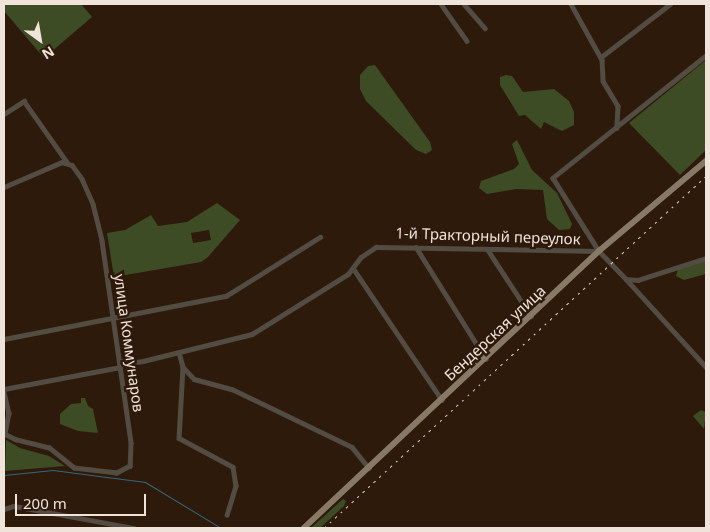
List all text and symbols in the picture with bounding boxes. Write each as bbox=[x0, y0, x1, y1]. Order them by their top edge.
north arrow bbox=[15, 15, 65, 65]
text: N bbox=[38, 42, 58, 64]
street label: 1-й Тракторный переулок bbox=[395, 224, 581, 248]
street label: улица Коммунаров bbox=[110, 273, 148, 413]
street label: Бендерская улица bbox=[441, 282, 549, 384]
scale bar bbox=[18, 484, 149, 516]
text: 200 m bbox=[23, 493, 67, 513]

